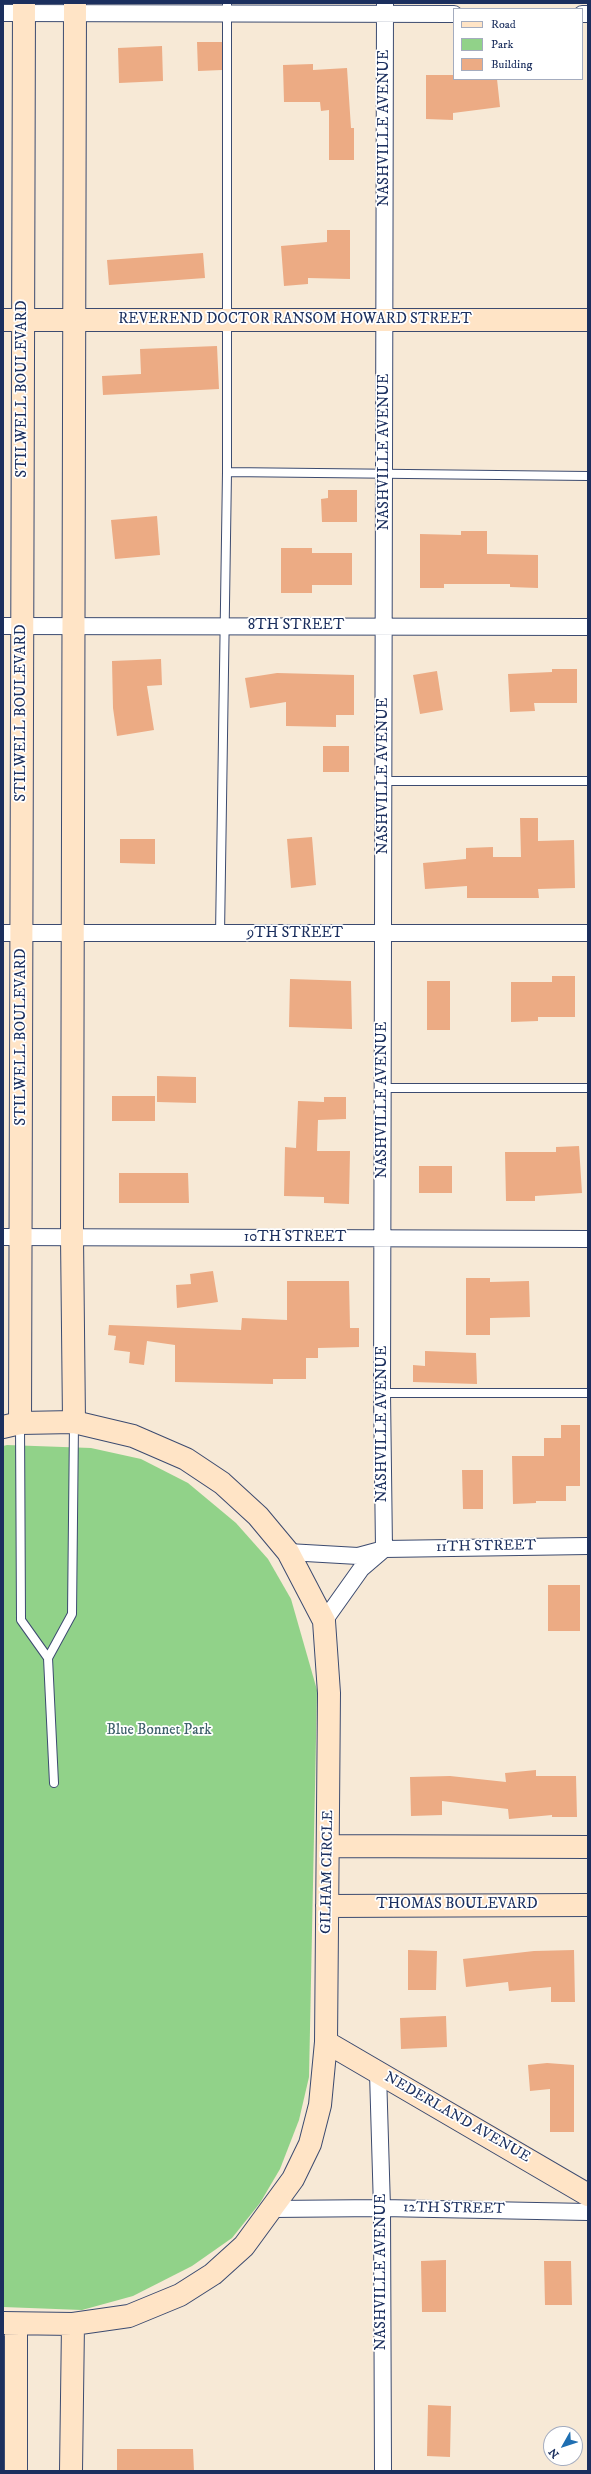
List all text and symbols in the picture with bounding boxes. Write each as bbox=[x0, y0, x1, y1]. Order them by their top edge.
legend bbox=[453, 8, 583, 80]
text: Road bbox=[491, 17, 516, 32]
text: Park bbox=[491, 37, 513, 52]
street label: NASHVILLE AVENUE bbox=[376, 50, 394, 206]
text: Building bbox=[491, 57, 532, 72]
street label: STILWELL BOULEVARD bbox=[14, 300, 32, 478]
street label: REVEREND DOCTOR RANSOM HOWARD STREET bbox=[118, 311, 472, 329]
street label: NASHVILLE AVENUE bbox=[376, 374, 394, 530]
street label: 8TH STREET bbox=[248, 617, 344, 635]
street label: STILWELL BOULEVARD bbox=[13, 624, 31, 802]
street label: NASHVILLE AVENUE bbox=[375, 698, 393, 854]
street label: 9TH STREET bbox=[247, 925, 343, 943]
street label: STILWELL BOULEVARD bbox=[13, 948, 31, 1126]
street label: NASHVILLE AVENUE bbox=[374, 1022, 392, 1178]
street label: 10TH STREET bbox=[244, 1229, 346, 1247]
street label: NASHVILLE AVENUE bbox=[374, 1346, 392, 1502]
street label: 11TH STREET bbox=[436, 1537, 536, 1557]
park label: Blue Bonnet Park bbox=[106, 1722, 212, 1740]
street label: GILHAM CIRCLE bbox=[318, 1810, 338, 1934]
street label: THOMAS BOULEVARD bbox=[376, 1896, 538, 1914]
street label: NEDERLAND AVENUE bbox=[381, 2069, 533, 2167]
street label: NASHVILLE AVENUE bbox=[373, 2194, 391, 2350]
street label: 12TH STREET bbox=[403, 2199, 505, 2219]
north arrow bbox=[543, 2426, 583, 2466]
text: N bbox=[546, 2445, 563, 2461]

